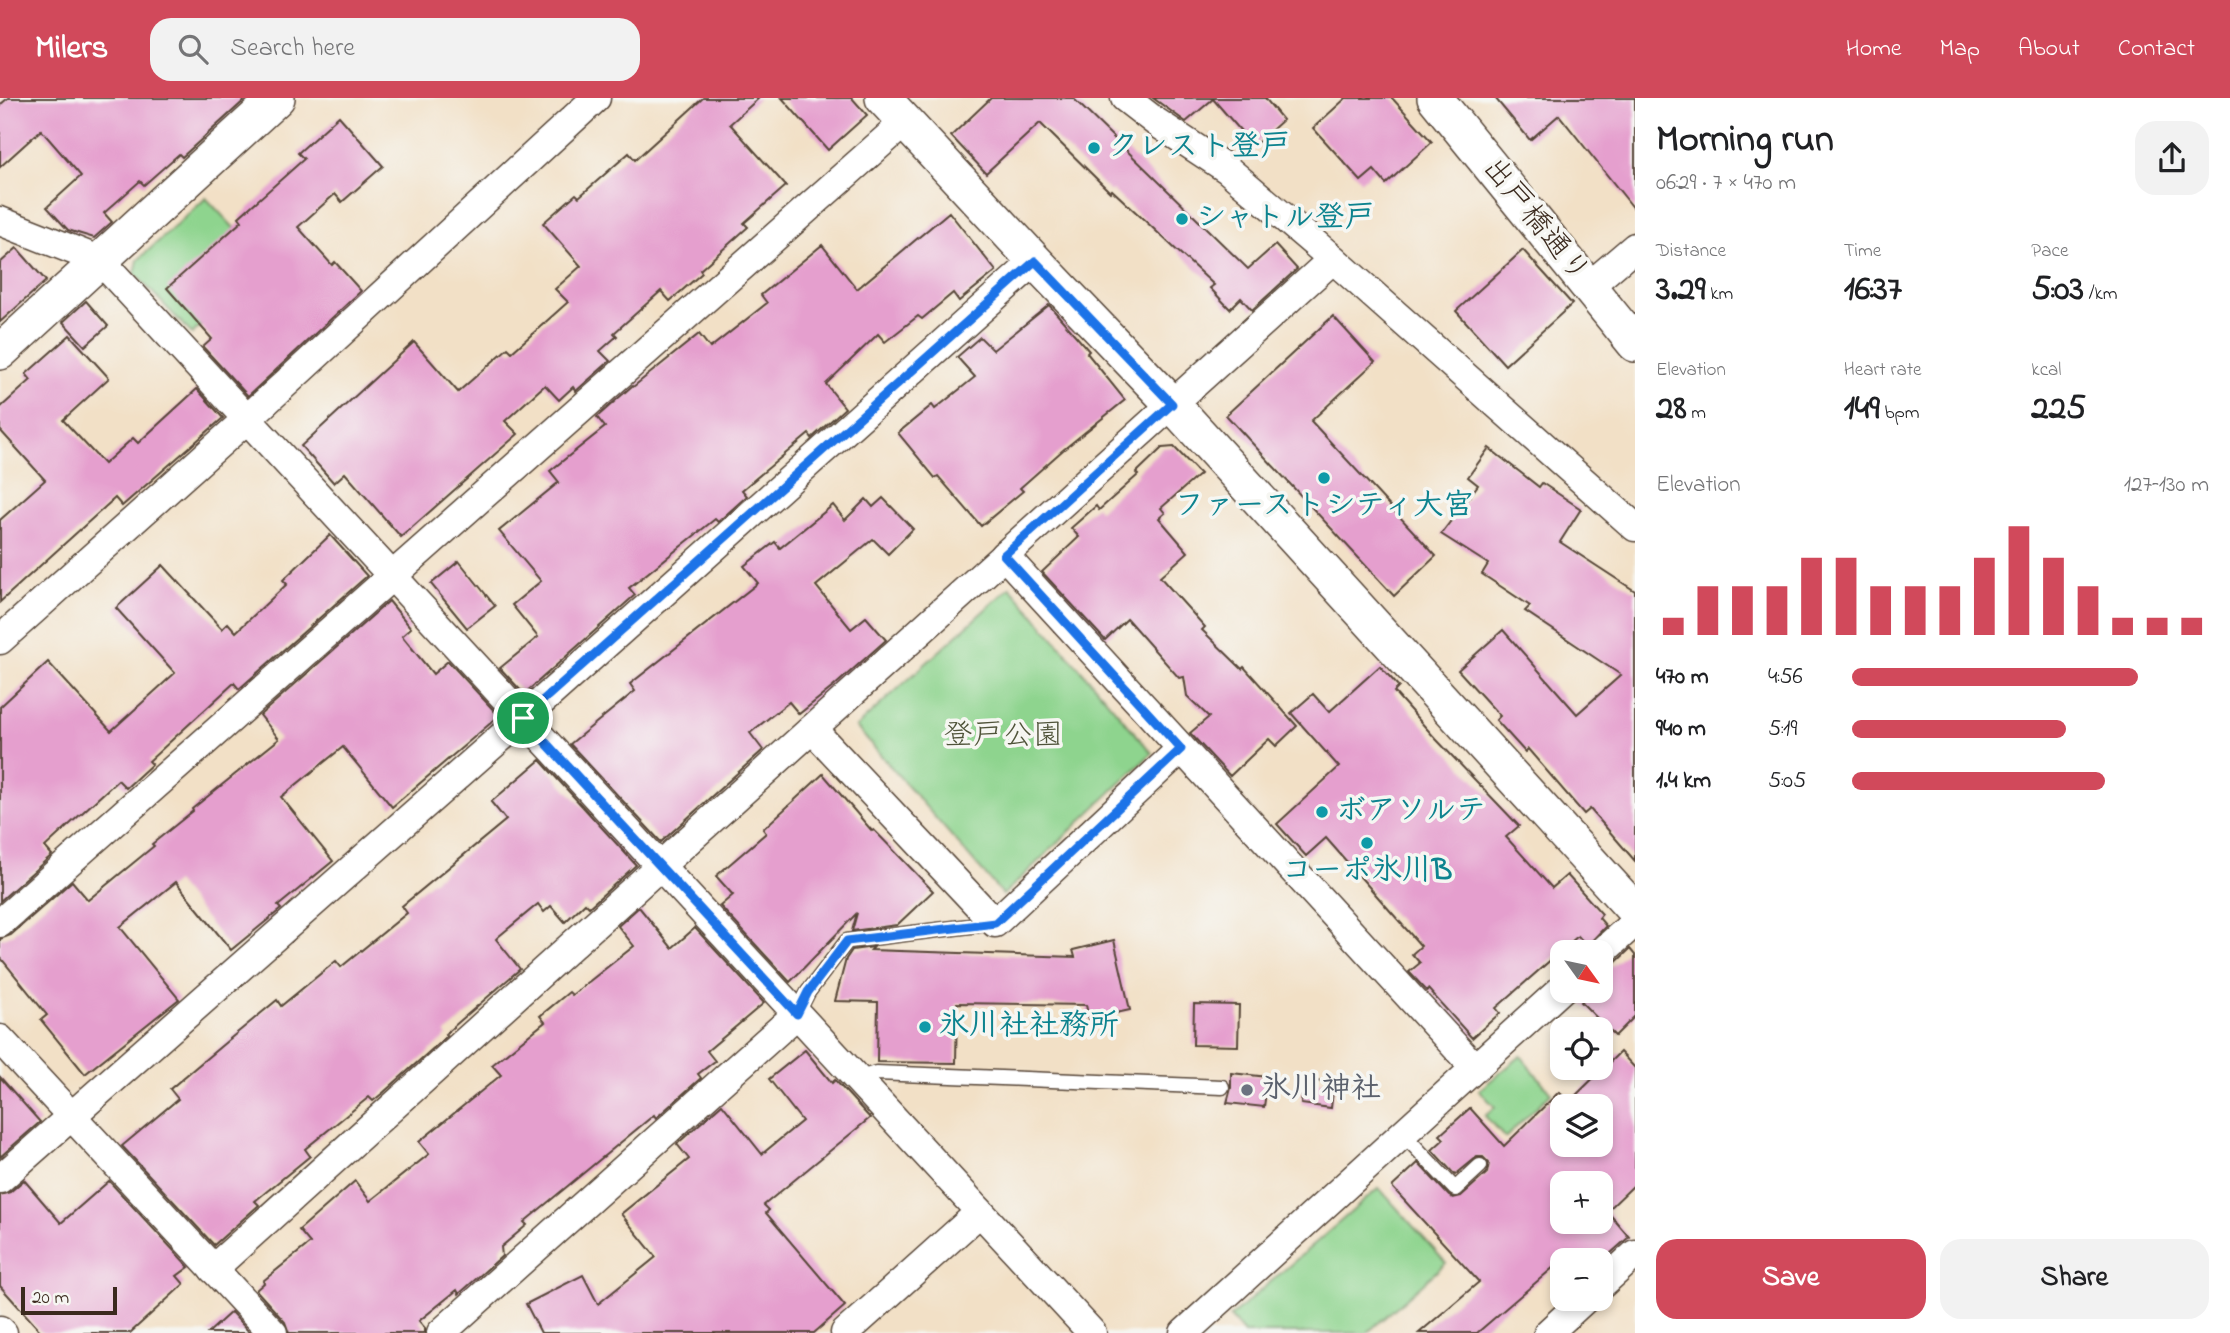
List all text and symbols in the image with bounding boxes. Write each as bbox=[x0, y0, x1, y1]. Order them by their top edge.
search box bbox=[150, 18, 640, 81]
text: Milers bbox=[35, 25, 108, 73]
icon: search bbox=[174, 30, 212, 68]
text: Search here bbox=[230, 30, 355, 68]
text: Home bbox=[1846, 32, 1902, 67]
text: Map bbox=[1940, 32, 1980, 67]
text: About bbox=[2018, 32, 2080, 67]
text: Contact bbox=[2118, 32, 2195, 67]
text: Morning run bbox=[1656, 113, 1834, 169]
button: share bbox=[2135, 121, 2209, 195]
place label: クレスト登戸 bbox=[1108, 126, 1290, 170]
marker: クレスト登戸 bbox=[1086, 140, 1102, 156]
street label: 出戸橋通り bbox=[1471, 149, 1599, 293]
text: 06:29 · 7 × 470 m bbox=[1656, 167, 1796, 200]
place label: シャトル登戸 bbox=[1196, 197, 1375, 241]
marker: シャトル登戸 bbox=[1174, 211, 1190, 227]
text: Distance bbox=[1656, 238, 1726, 265]
text: Time bbox=[1844, 238, 1881, 265]
text: Pace bbox=[2031, 238, 2068, 265]
text: 3.29 bbox=[1656, 265, 1706, 316]
text: 16:37 bbox=[1844, 265, 1902, 316]
text: 5:03 bbox=[2031, 265, 2084, 316]
text: km bbox=[1706, 281, 1733, 308]
text: /km bbox=[2084, 281, 2118, 308]
text: Elevation bbox=[1656, 357, 1726, 384]
text: Heart rate bbox=[1844, 357, 1922, 384]
text: kcal bbox=[2031, 357, 2062, 384]
text: 28 bbox=[1656, 384, 1687, 435]
text: 149 bbox=[1844, 384, 1880, 435]
text: 225 bbox=[2031, 384, 2086, 435]
text: m bbox=[1687, 400, 1706, 427]
text: bpm bbox=[1880, 400, 1920, 427]
text: Elevation bbox=[1656, 469, 1741, 502]
text: 127–130 m bbox=[2124, 469, 2209, 502]
marker: ファーストシティ大宮 bbox=[1316, 470, 1332, 486]
place label: ファーストシティ大宮 bbox=[1175, 485, 1473, 529]
text: 470 m bbox=[1656, 661, 1709, 694]
text: 4:56 bbox=[1768, 661, 1803, 694]
pin bbox=[493, 688, 553, 748]
icon: arrive bbox=[504, 699, 542, 737]
text: 940 m bbox=[1656, 713, 1706, 746]
text: 5:19 bbox=[1768, 713, 1797, 746]
park label: 登戸公園 bbox=[943, 715, 1063, 759]
text: 1.4 km bbox=[1656, 765, 1711, 798]
text: 5:05 bbox=[1768, 765, 1806, 798]
place label: ボアソルテ bbox=[1336, 790, 1486, 834]
marker: ボアソルテ bbox=[1314, 804, 1330, 820]
marker: コーポ氷川B bbox=[1359, 835, 1375, 851]
place label: コーポ氷川B bbox=[1282, 850, 1452, 894]
north arrow bbox=[1550, 940, 1614, 1003]
map controls bbox=[1550, 940, 1613, 1311]
place label: 氷川社社務所 bbox=[939, 1005, 1119, 1049]
button: locate bbox=[1550, 1017, 1613, 1080]
marker: 氷川社社務所 bbox=[917, 1019, 933, 1035]
place label: 氷川神社 bbox=[1261, 1068, 1381, 1112]
marker: 氷川神社 bbox=[1239, 1082, 1255, 1098]
button: layers bbox=[1550, 1094, 1613, 1157]
button: + bbox=[1550, 1171, 1613, 1234]
button: Save bbox=[1656, 1239, 1926, 1319]
button: Share bbox=[1940, 1239, 2209, 1319]
button: − bbox=[1550, 1248, 1613, 1311]
scale bar bbox=[21, 1284, 117, 1316]
text: 20 m bbox=[32, 1285, 69, 1312]

